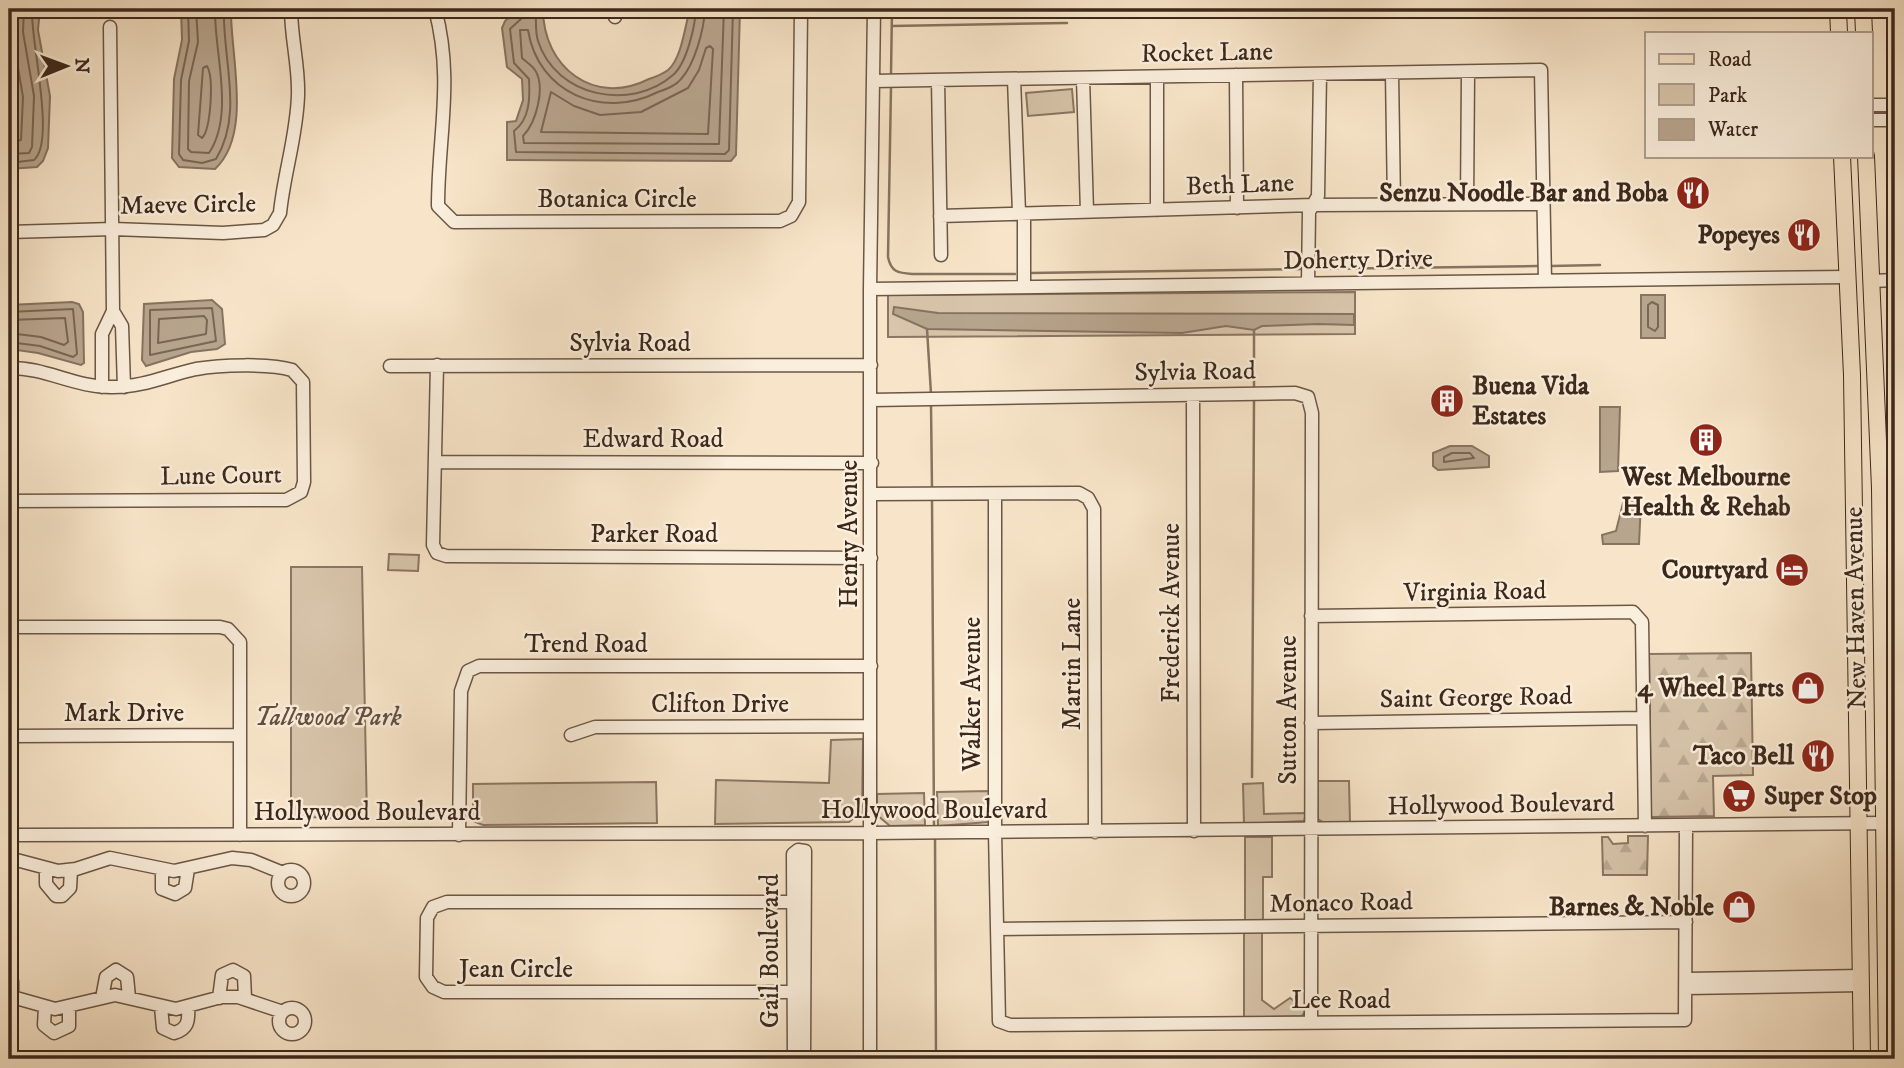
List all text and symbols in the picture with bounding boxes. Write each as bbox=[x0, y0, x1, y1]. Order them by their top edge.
north arrow bbox=[32, 32, 102, 102]
legend bbox=[1645, 32, 1872, 158]
street label: Rocket Lane bbox=[1141, 35, 1273, 71]
text: Road bbox=[1708, 47, 1752, 73]
text: N bbox=[70, 58, 93, 74]
text: Park bbox=[1708, 83, 1748, 109]
text: Water bbox=[1707, 117, 1758, 143]
street label: Beth Lane bbox=[1185, 167, 1295, 203]
restaurant icon: Senzu Noodle Bar and Boba bbox=[1674, 174, 1712, 212]
place label: Senzu Noodle Bar and Boba bbox=[1379, 177, 1669, 210]
street label: Botanica Circle bbox=[537, 183, 697, 216]
street label: Maeve Circle bbox=[120, 187, 256, 223]
restaurant icon: Popeyes bbox=[1785, 216, 1823, 254]
place label: Popeyes bbox=[1697, 219, 1780, 252]
street label: Doherty Drive bbox=[1283, 242, 1433, 278]
street label: Sylvia Road bbox=[569, 327, 691, 360]
street label: Sylvia Road bbox=[1134, 354, 1256, 390]
place label: Buena Vida Estates bbox=[1472, 370, 1590, 433]
building icon: Buena Vida Estates bbox=[1428, 382, 1466, 420]
building icon: West Melbourne Health & Rehab bbox=[1687, 421, 1725, 459]
street label: Edward Road bbox=[583, 423, 723, 456]
street label: Lune Court bbox=[160, 458, 282, 494]
street label: Henry Avenue bbox=[833, 460, 866, 608]
place label: West Melbourne Health & Rehab bbox=[1620, 461, 1791, 524]
street label: New Haven Avenue bbox=[1838, 506, 1874, 710]
street label: Parker Road bbox=[590, 518, 718, 551]
street label: Frederick Avenue bbox=[1155, 523, 1188, 703]
hotel icon: Courtyard bbox=[1773, 551, 1811, 589]
place label: Courtyard bbox=[1662, 554, 1769, 587]
street label: Virginia Road bbox=[1402, 574, 1547, 610]
street label: Martin Lane bbox=[1056, 598, 1089, 730]
street label: Walker Avenue bbox=[956, 617, 989, 772]
street label: Trend Road bbox=[524, 628, 648, 661]
street label: Sutton Avenue bbox=[1272, 635, 1305, 785]
shop icon: 4 Wheel Parts bbox=[1789, 669, 1827, 707]
place label: 4 Wheel Parts bbox=[1638, 672, 1784, 705]
street label: Saint George Road bbox=[1379, 680, 1573, 716]
street label: Clifton Drive bbox=[651, 688, 789, 721]
street label: Mark Drive bbox=[64, 697, 184, 730]
park label: Tallwood Park bbox=[254, 701, 402, 734]
restaurant icon: Taco Bell bbox=[1799, 737, 1837, 775]
place label: Taco Bell bbox=[1692, 740, 1795, 773]
supermarket icon: Super Stop bbox=[1720, 777, 1758, 815]
place label: Super Stop bbox=[1764, 780, 1877, 813]
street label: Hollywood Boulevard bbox=[1387, 787, 1615, 823]
street label: Hollywood Boulevard bbox=[820, 794, 1048, 827]
street label: Hollywood Boulevard bbox=[253, 796, 481, 829]
street label: Gail Boulevard bbox=[754, 874, 787, 1028]
street label: Monaco Road bbox=[1269, 885, 1413, 921]
shop icon: Barnes & Noble bbox=[1720, 888, 1758, 926]
place label: Barnes & Noble bbox=[1549, 891, 1714, 924]
street label: Jean Circle bbox=[457, 953, 573, 986]
street label: Lee Road bbox=[1291, 984, 1391, 1017]

